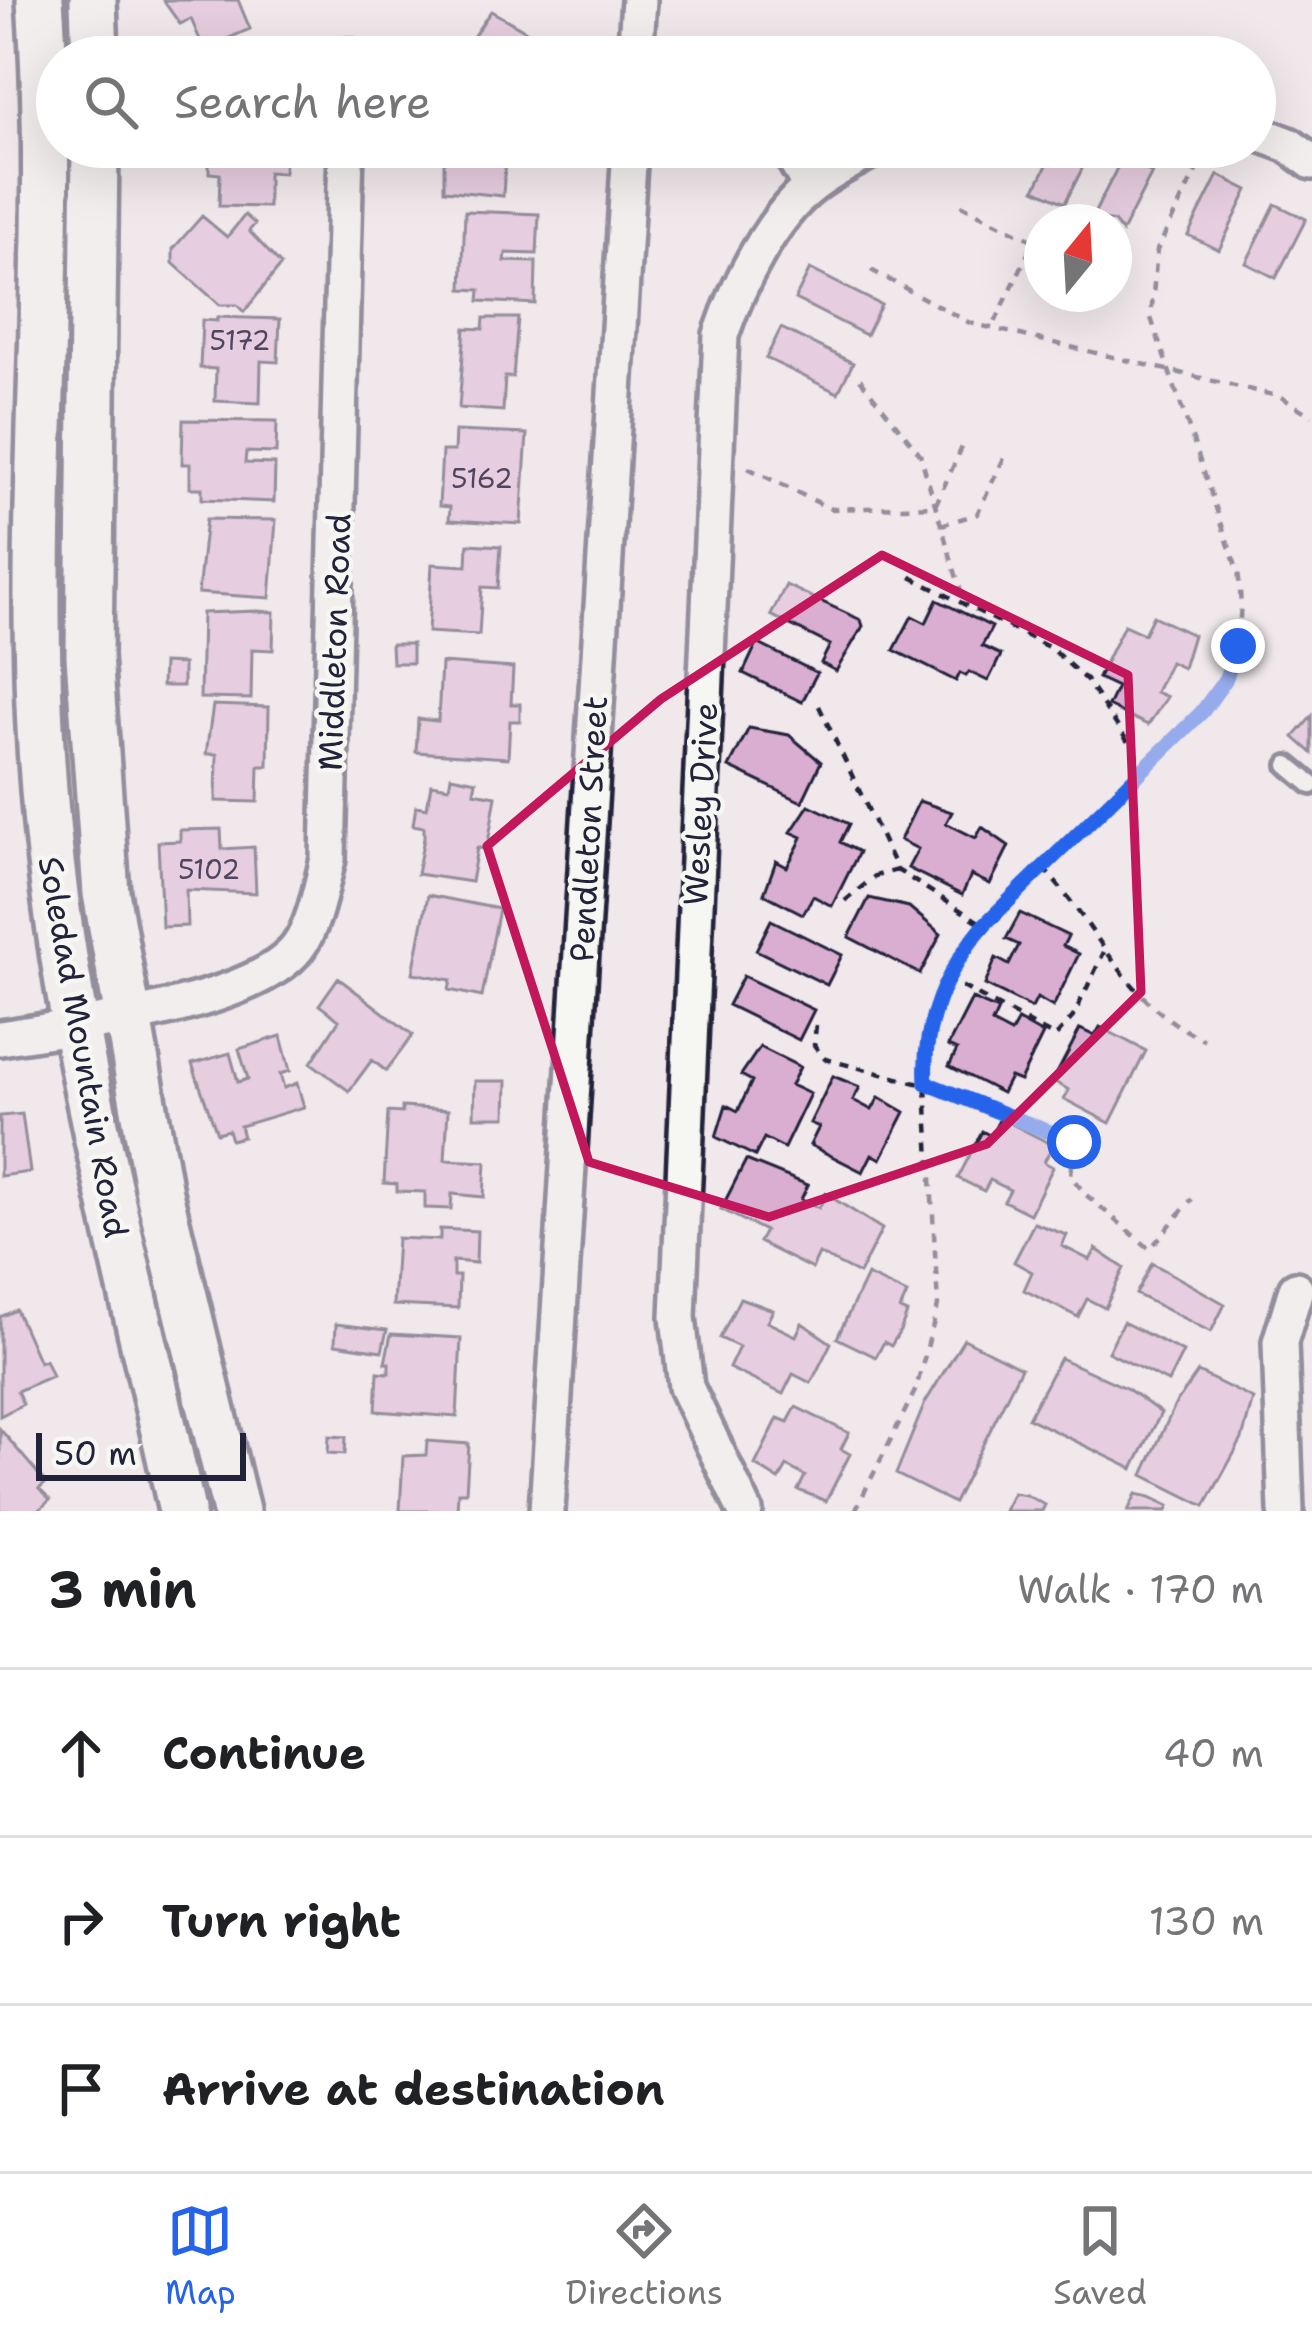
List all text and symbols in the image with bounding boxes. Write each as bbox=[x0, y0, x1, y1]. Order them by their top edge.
search box bbox=[36, 36, 1276, 168]
icon: search bbox=[78, 69, 144, 135]
text: Search here bbox=[174, 72, 431, 132]
north arrow bbox=[1024, 204, 1132, 312]
house number: 5172 bbox=[210, 322, 270, 359]
house number: 5162 bbox=[451, 460, 513, 497]
street label: Middleton Road bbox=[308, 512, 361, 772]
route end bbox=[1211, 619, 1265, 673]
street label: Pendleton Street bbox=[559, 695, 618, 963]
street label: Wesley Drive bbox=[673, 701, 728, 907]
house number: 5102 bbox=[178, 851, 240, 888]
street label: Soledad Mountain Road bbox=[28, 853, 139, 1241]
route start bbox=[1047, 1115, 1101, 1169]
scale bar bbox=[36, 1427, 246, 1480]
text: 50 m bbox=[54, 1431, 137, 1476]
text: 3 min bbox=[48, 1555, 197, 1623]
text: Walk · 170 m bbox=[1017, 1563, 1264, 1615]
icon: ahead bbox=[48, 1720, 114, 1786]
text: Continue bbox=[162, 1723, 366, 1783]
text: 40 m bbox=[1163, 1727, 1264, 1779]
icon: right bbox=[48, 1888, 114, 1954]
text: Turn right bbox=[162, 1891, 401, 1951]
text: 130 m bbox=[1149, 1895, 1264, 1947]
icon: arrive bbox=[48, 2056, 114, 2122]
text: Arrive at destination bbox=[162, 2059, 665, 2119]
tab: Map bbox=[165, 2198, 236, 2315]
tab: Directions bbox=[566, 2198, 723, 2315]
tab: Saved bbox=[1053, 2198, 1147, 2315]

